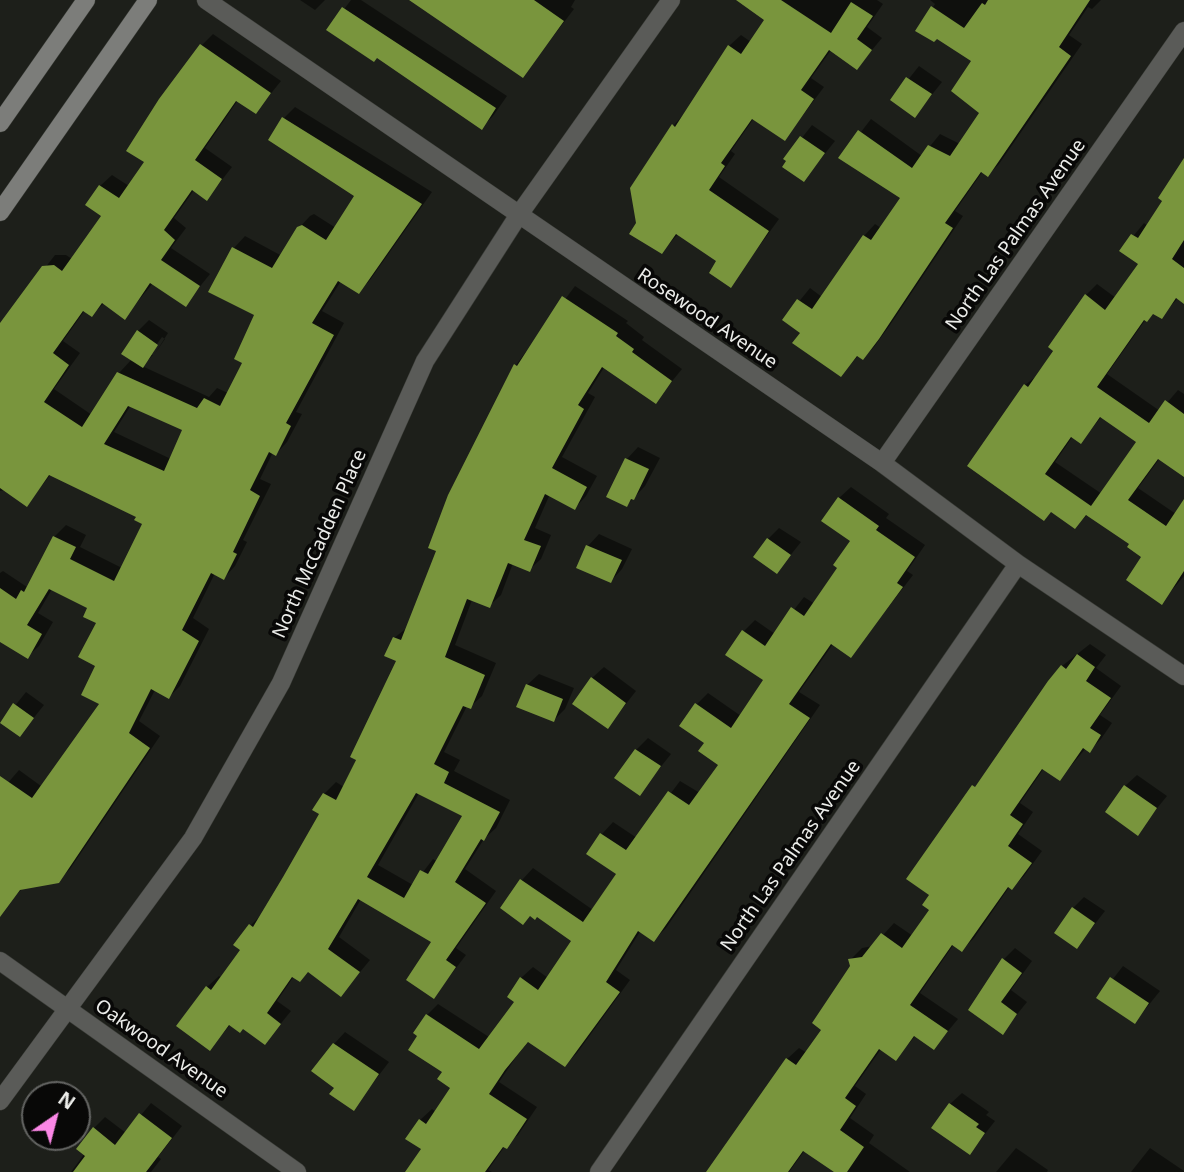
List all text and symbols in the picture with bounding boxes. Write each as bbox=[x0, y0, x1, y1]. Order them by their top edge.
street label: North Las Palmas Avenue bbox=[941, 135, 1091, 335]
street label: Rosewood Avenue bbox=[633, 264, 781, 374]
street label: North McCadden Place bbox=[268, 446, 372, 642]
street label: North Las Palmas Avenue bbox=[716, 756, 866, 956]
street label: Oakwood Avenue bbox=[90, 995, 232, 1103]
north arrow bbox=[21, 1081, 91, 1151]
text: N bbox=[53, 1085, 81, 1116]

